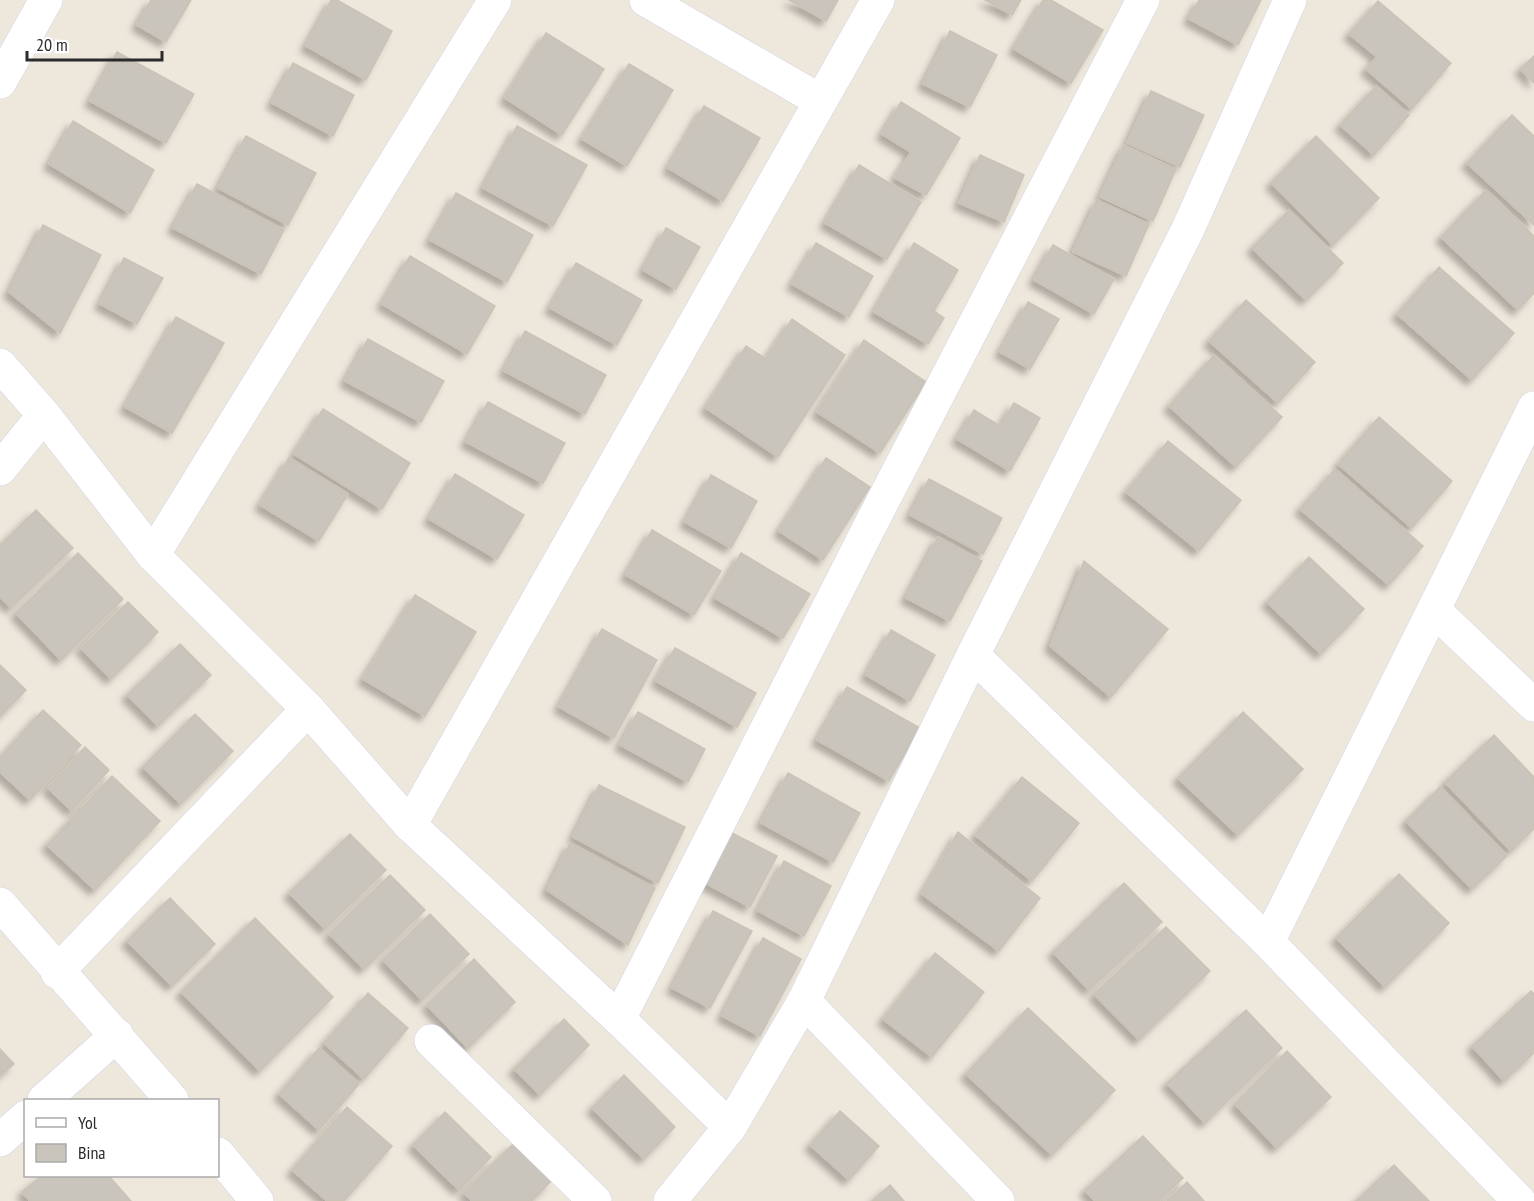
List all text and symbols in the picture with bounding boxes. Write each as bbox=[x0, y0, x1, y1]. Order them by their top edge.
scale bar bbox=[27, 24, 162, 62]
text: 20 m bbox=[36, 33, 68, 56]
legend bbox=[24, 1099, 219, 1177]
text: Yol bbox=[78, 1111, 98, 1134]
text: Bina bbox=[78, 1141, 106, 1164]

